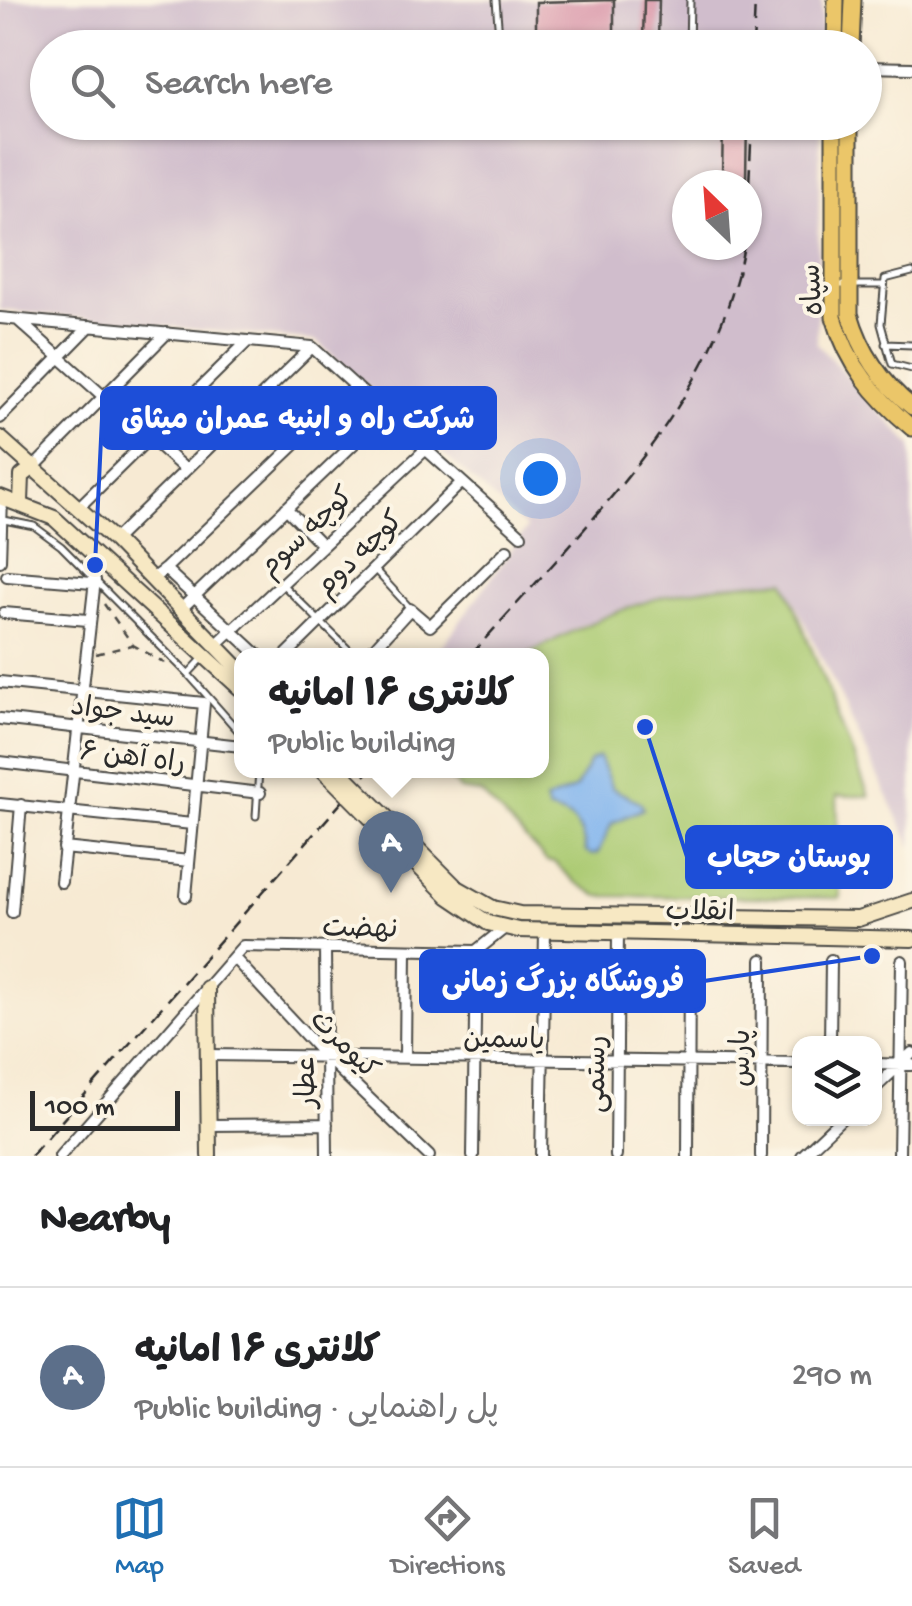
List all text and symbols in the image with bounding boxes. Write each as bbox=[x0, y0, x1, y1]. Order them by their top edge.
search box bbox=[30, 30, 882, 140]
icon: search bbox=[65, 58, 120, 113]
text: Search here bbox=[145, 63, 332, 107]
north arrow bbox=[672, 170, 762, 260]
street label: سپاه bbox=[796, 263, 833, 317]
callout: شرکت راه و ابنیه عمران میثاق bbox=[102, 388, 495, 448]
text: شرکت راه و ابنیه عمران میثاق bbox=[121, 405, 475, 440]
your location bbox=[515, 453, 566, 504]
street label: کوچه سوم bbox=[254, 481, 363, 586]
street label: کوچه دوم bbox=[310, 505, 413, 606]
popup bbox=[234, 648, 549, 778]
text: کلانتری ۱۶ امانیه bbox=[269, 676, 514, 720]
street label: سید جواد bbox=[68, 692, 177, 737]
text: Public building bbox=[269, 726, 456, 764]
street label: راه آهن ۶ bbox=[78, 735, 187, 782]
pin: A bbox=[358, 810, 424, 893]
callout: بوستان حجاب bbox=[687, 827, 891, 887]
text: بوستان حجاب bbox=[707, 844, 871, 879]
street label: انقلاب bbox=[665, 896, 735, 931]
street label: نهضت bbox=[322, 913, 398, 948]
callout: فروشگاه بزرگ زمانی bbox=[421, 951, 704, 1011]
text: فروشگاه بزرگ زمانی bbox=[441, 962, 685, 1003]
street label: کیومرث bbox=[301, 1005, 384, 1088]
street label: یاسمین bbox=[463, 1024, 545, 1059]
street label: پارس bbox=[727, 1029, 760, 1087]
street label: رستمی bbox=[581, 1035, 616, 1113]
map controls bbox=[792, 1036, 882, 1126]
button: layers bbox=[792, 1036, 882, 1126]
street label: عطار bbox=[292, 1056, 325, 1110]
scale bar bbox=[30, 1086, 180, 1130]
text: 100 m bbox=[45, 1092, 115, 1125]
text: Nearby bbox=[40, 1197, 170, 1246]
text: کلانتری ۱۶ امانیه bbox=[135, 1332, 381, 1376]
text: A bbox=[63, 1358, 82, 1396]
text: 290 m bbox=[792, 1358, 872, 1396]
text: Public building · پل راهنمایی bbox=[135, 1392, 499, 1430]
tab: Map bbox=[112, 1491, 167, 1584]
tab: Directions bbox=[391, 1491, 505, 1584]
tab: Saved bbox=[728, 1491, 800, 1584]

